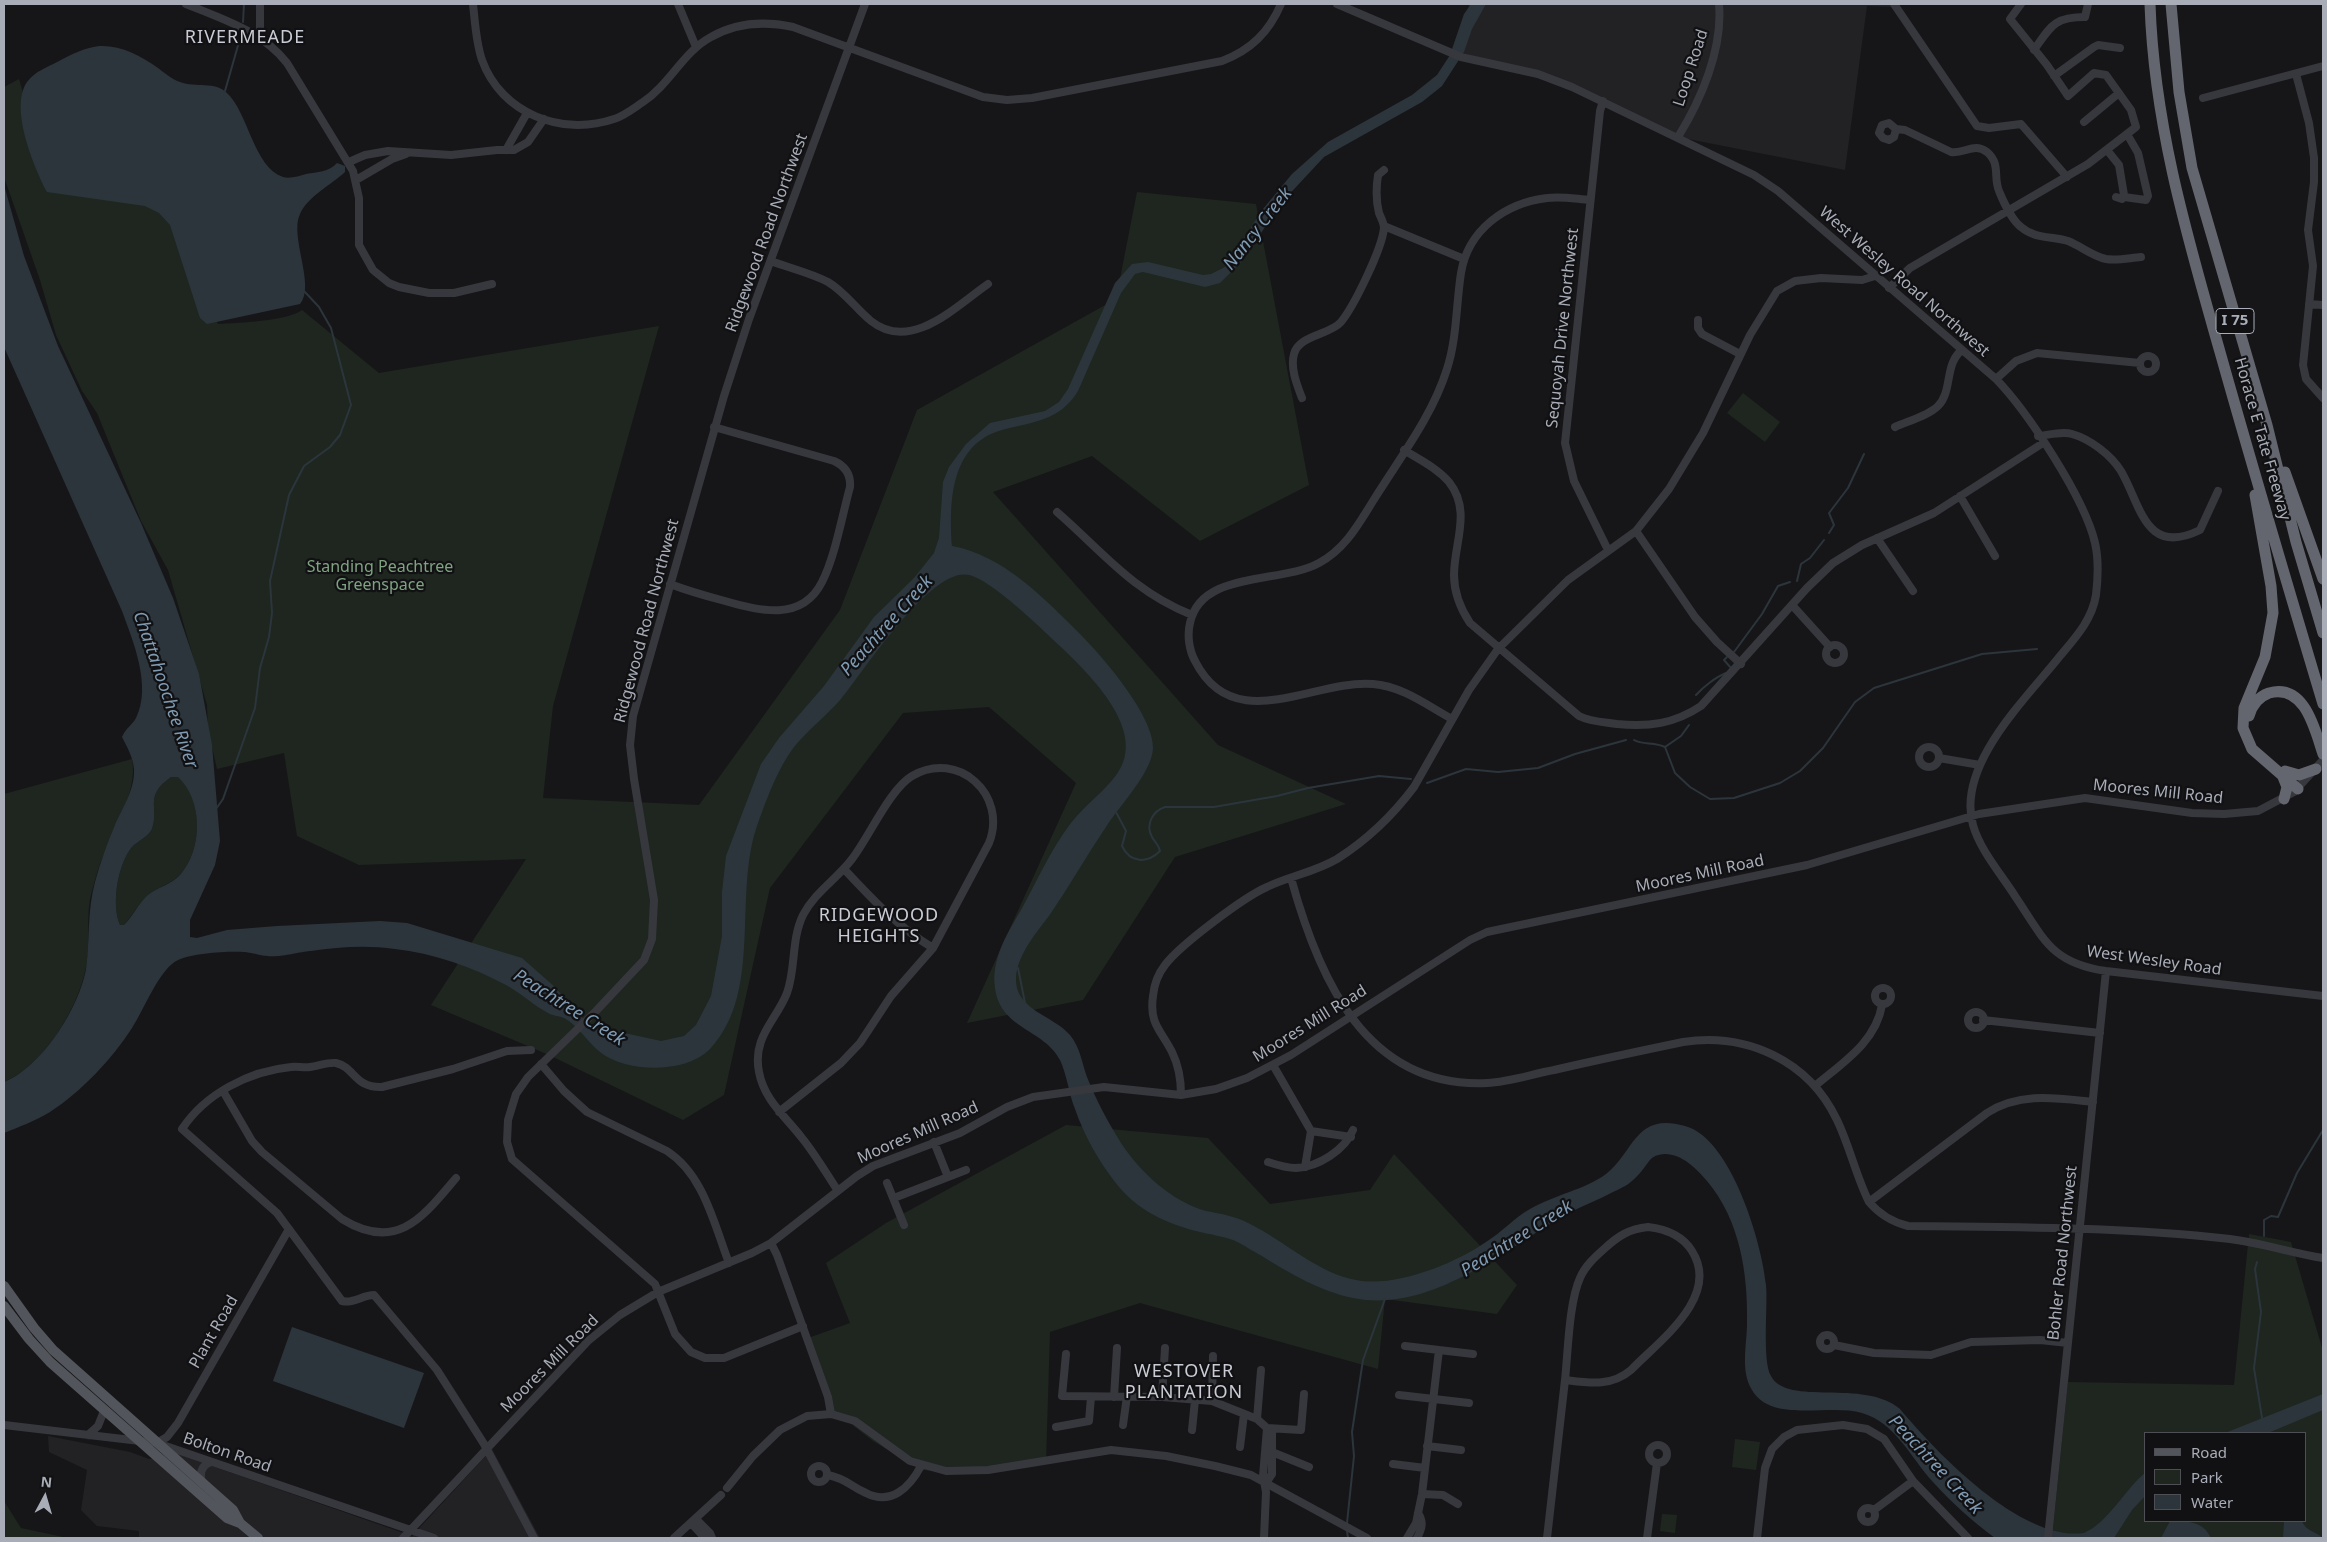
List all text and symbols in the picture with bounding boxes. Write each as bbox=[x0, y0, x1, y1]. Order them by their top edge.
district label: RIVERMEADE bbox=[184, 27, 306, 49]
street label: Loop Road bbox=[1669, 27, 1713, 109]
street label: Ridgewood Road Northwest bbox=[722, 131, 812, 335]
water label: Nancy Creek bbox=[1219, 183, 1297, 275]
street label: West Wesley Road Northwest bbox=[1815, 203, 1993, 361]
street label: Sequoyah Drive Northwest bbox=[1543, 227, 1583, 429]
road number: I 75 bbox=[2216, 308, 2254, 334]
street label: Horace E Tate Freeway bbox=[2230, 355, 2294, 523]
street label: Ridgewood Road Northwest bbox=[611, 517, 683, 725]
park label: Standing Peachtree Greenspace bbox=[307, 557, 453, 595]
water label: Peachtree Creek bbox=[836, 571, 938, 681]
water label: Chattahoochee River bbox=[128, 609, 202, 771]
street label: Moores Mill Road bbox=[2092, 776, 2224, 808]
street label: Moores Mill Road bbox=[1634, 851, 1766, 897]
district label: RIDGEWOOD HEIGHTS bbox=[818, 905, 940, 948]
street label: West Wesley Road bbox=[2085, 942, 2223, 980]
water label: Peachtree Creek bbox=[509, 965, 629, 1051]
street label: Moores Mill Road bbox=[1250, 981, 1370, 1067]
street label: Moores Mill Road bbox=[854, 1098, 982, 1168]
street label: Bohler Road Northwest bbox=[2044, 1165, 2082, 1341]
water label: Peachtree Creek bbox=[1457, 1196, 1577, 1282]
street label: Plant Road bbox=[185, 1292, 243, 1372]
street label: Moores Mill Road bbox=[497, 1311, 603, 1417]
district label: WESTOVER PLANTATION bbox=[1124, 1361, 1244, 1404]
water label: Peachtree Creek bbox=[1884, 1411, 1986, 1519]
street label: Bolton Road bbox=[180, 1429, 274, 1477]
legend bbox=[2144, 1432, 2307, 1522]
text: Road bbox=[2191, 1442, 2227, 1462]
text: Park bbox=[2191, 1467, 2223, 1487]
north arrow bbox=[20, 1472, 70, 1522]
text: N bbox=[40, 1472, 53, 1492]
text: Water bbox=[2191, 1492, 2233, 1512]

